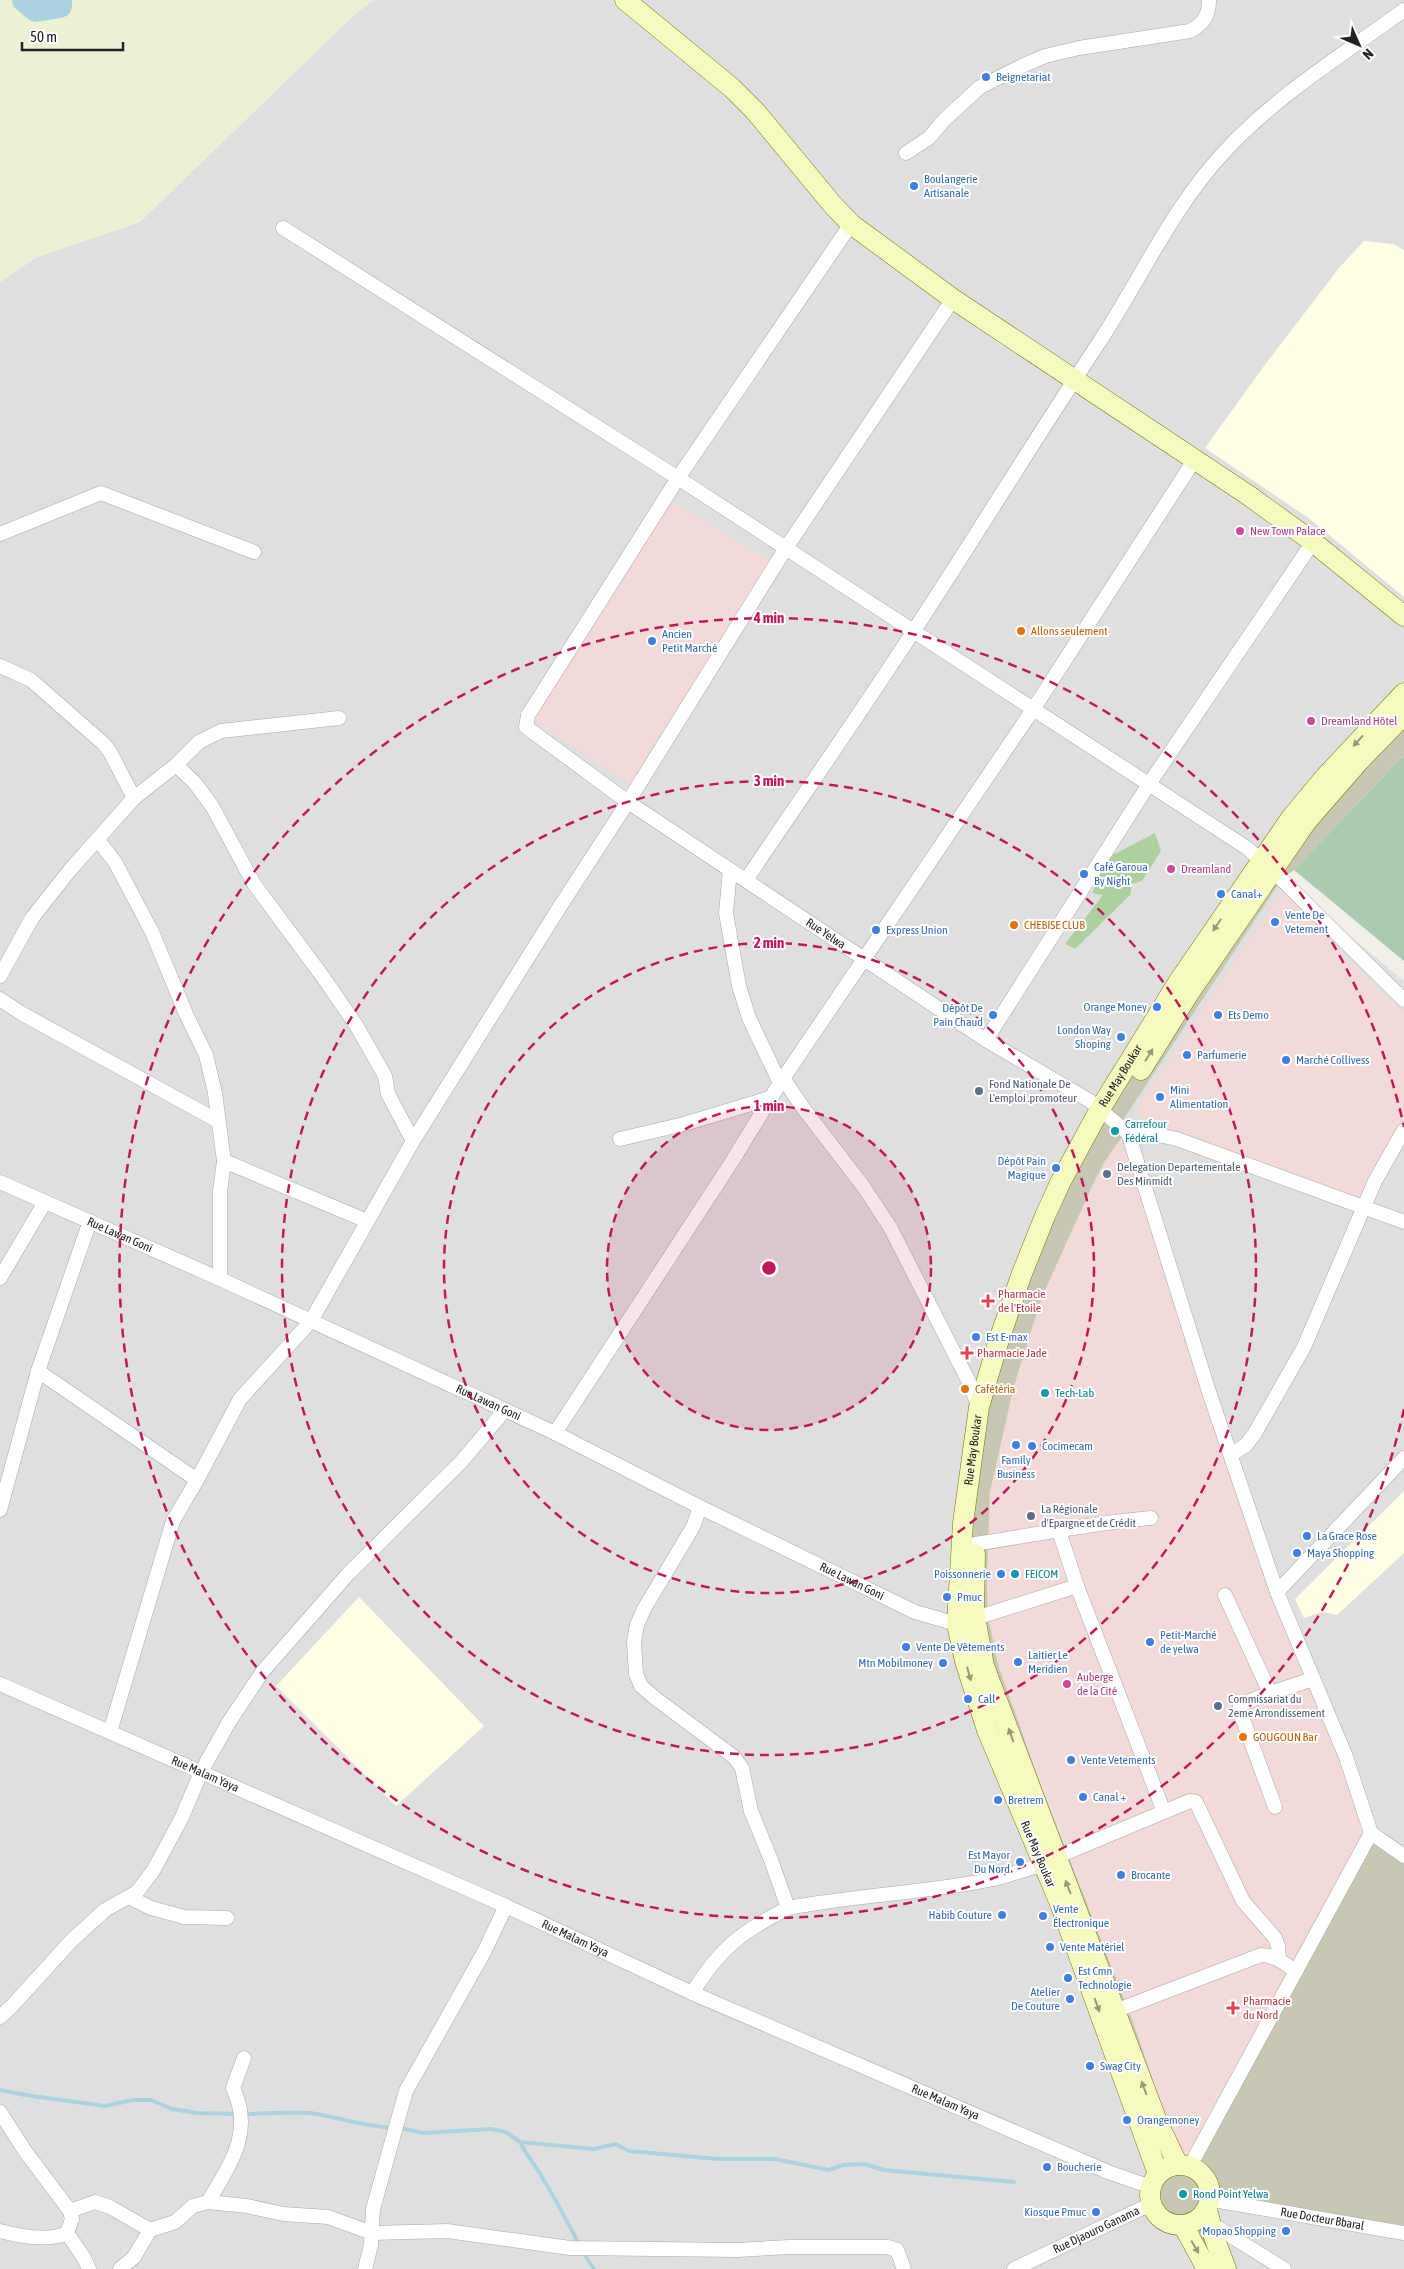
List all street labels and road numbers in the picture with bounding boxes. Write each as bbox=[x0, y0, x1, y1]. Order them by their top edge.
street label: Rue Yelwa bbox=[803, 915, 848, 952]
street label: Rue May Boukar bbox=[1096, 1042, 1145, 1110]
street label: Rue Lawan Goni bbox=[85, 1214, 155, 1255]
street label: Rue Lawan Goni bbox=[454, 1381, 523, 1423]
street label: Rue May Boukar bbox=[961, 1414, 985, 1486]
street label: Rue Lawan Goni bbox=[817, 1560, 886, 1603]
street label: Rue Malam Yaya bbox=[169, 1753, 241, 1795]
street label: Rue May Boukar bbox=[1018, 1819, 1058, 1890]
street label: Rue Malam Yaya bbox=[540, 1917, 611, 1960]
street label: Rue Malam Yaya bbox=[910, 2081, 982, 2123]
street label: Rue Djaouro Ganama bbox=[1051, 2204, 1142, 2256]
street label: Rue Docteur Bbaral bbox=[1280, 2205, 1366, 2233]

